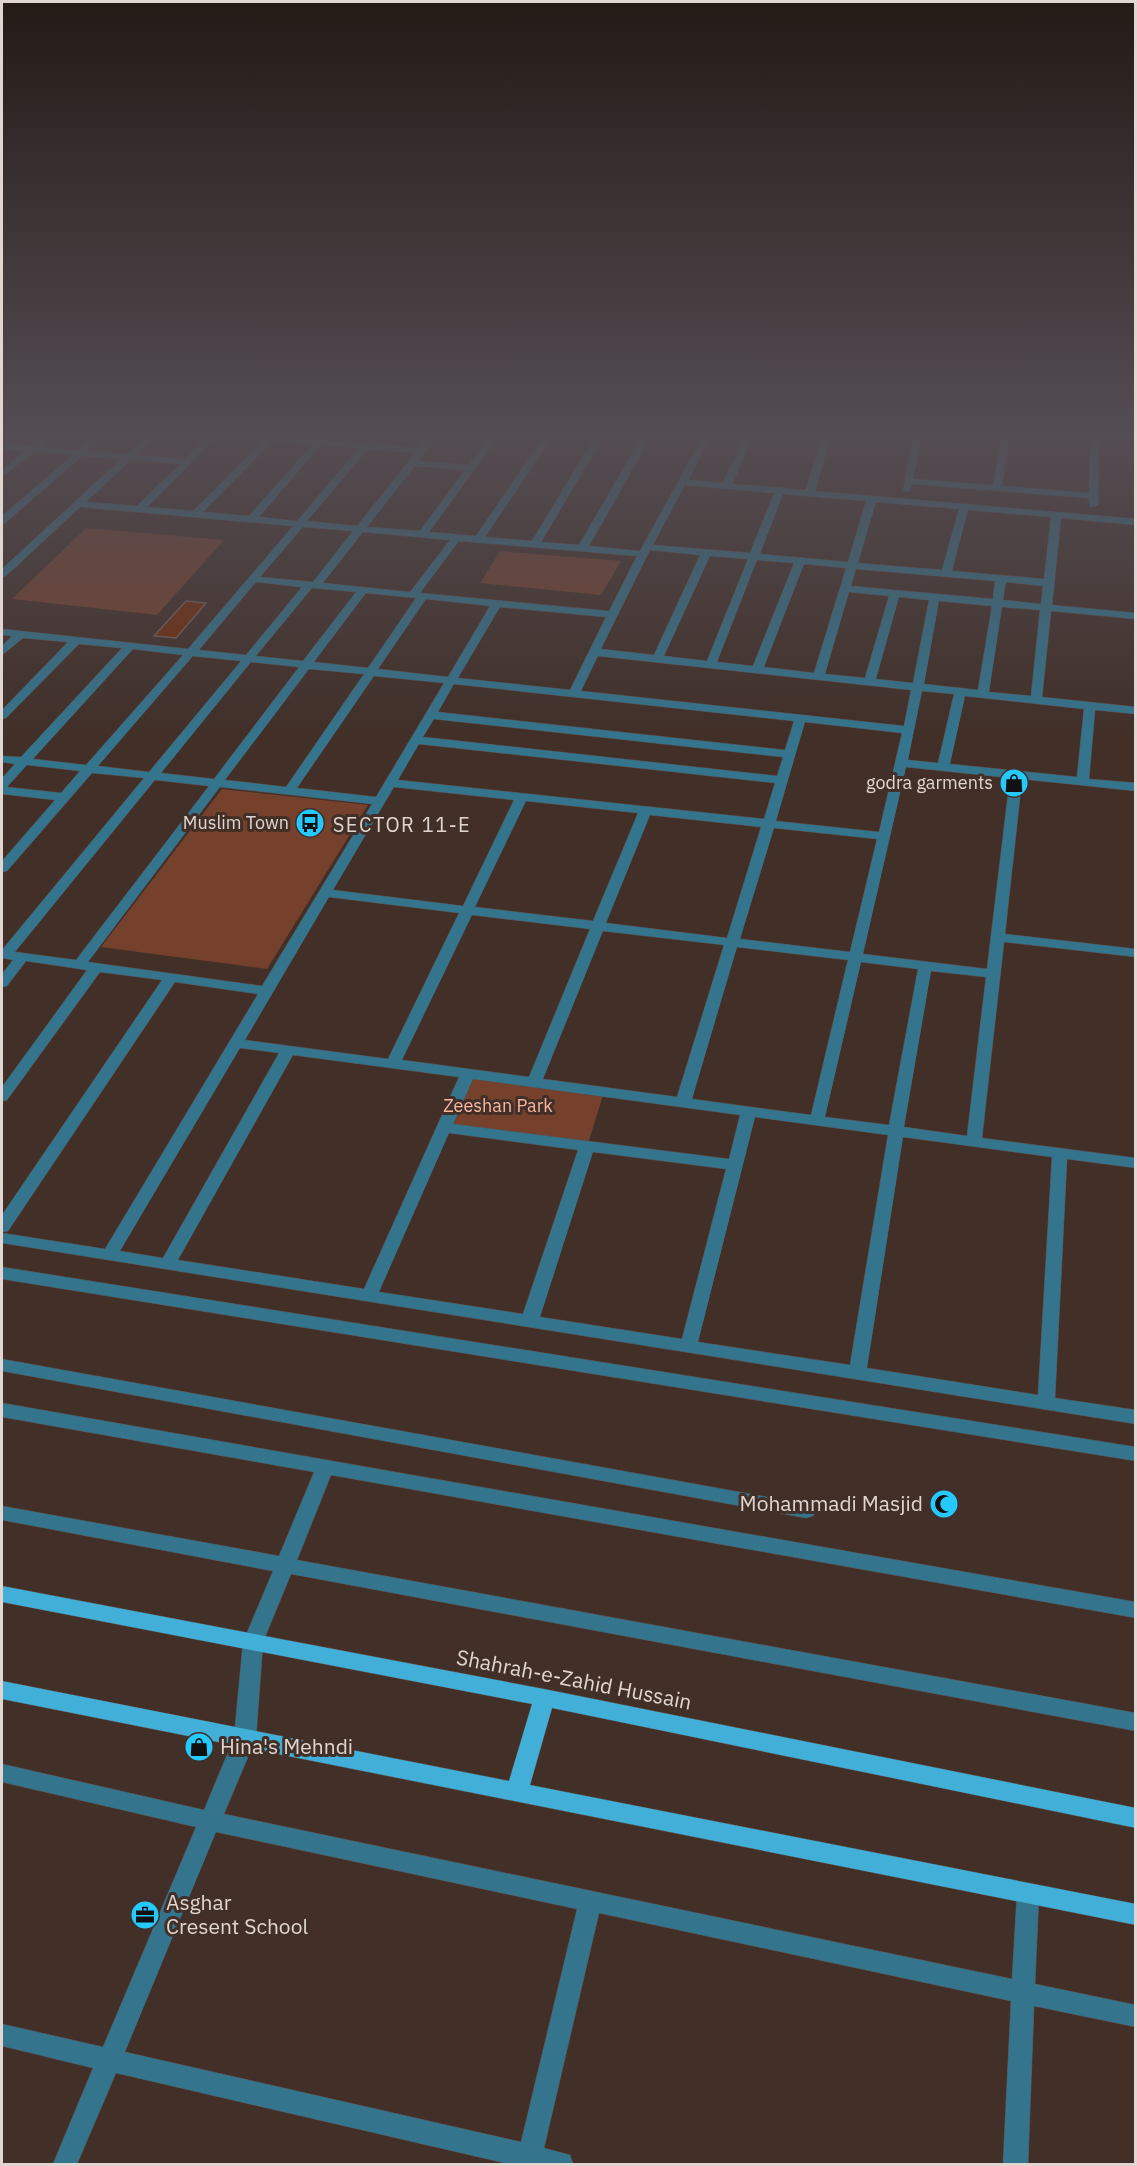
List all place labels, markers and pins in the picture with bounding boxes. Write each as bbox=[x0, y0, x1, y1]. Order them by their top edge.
shop icon: godra garments bbox=[998, 767, 1030, 799]
place label: godra garments bbox=[866, 771, 993, 794]
bus stop icon: Muslim Town bbox=[294, 807, 326, 839]
place label: Muslim Town bbox=[183, 811, 289, 834]
mosque icon: Mohammadi Masjid bbox=[928, 1488, 960, 1520]
place label: Mohammadi Masjid bbox=[740, 1489, 923, 1517]
shop icon: Hina's Mehndi bbox=[183, 1731, 215, 1763]
place label: Hina's Mehndi bbox=[220, 1732, 353, 1760]
place label: Asghar Cresent School bbox=[166, 1888, 308, 1940]
office icon: Asghar Cresent School bbox=[129, 1899, 161, 1931]

